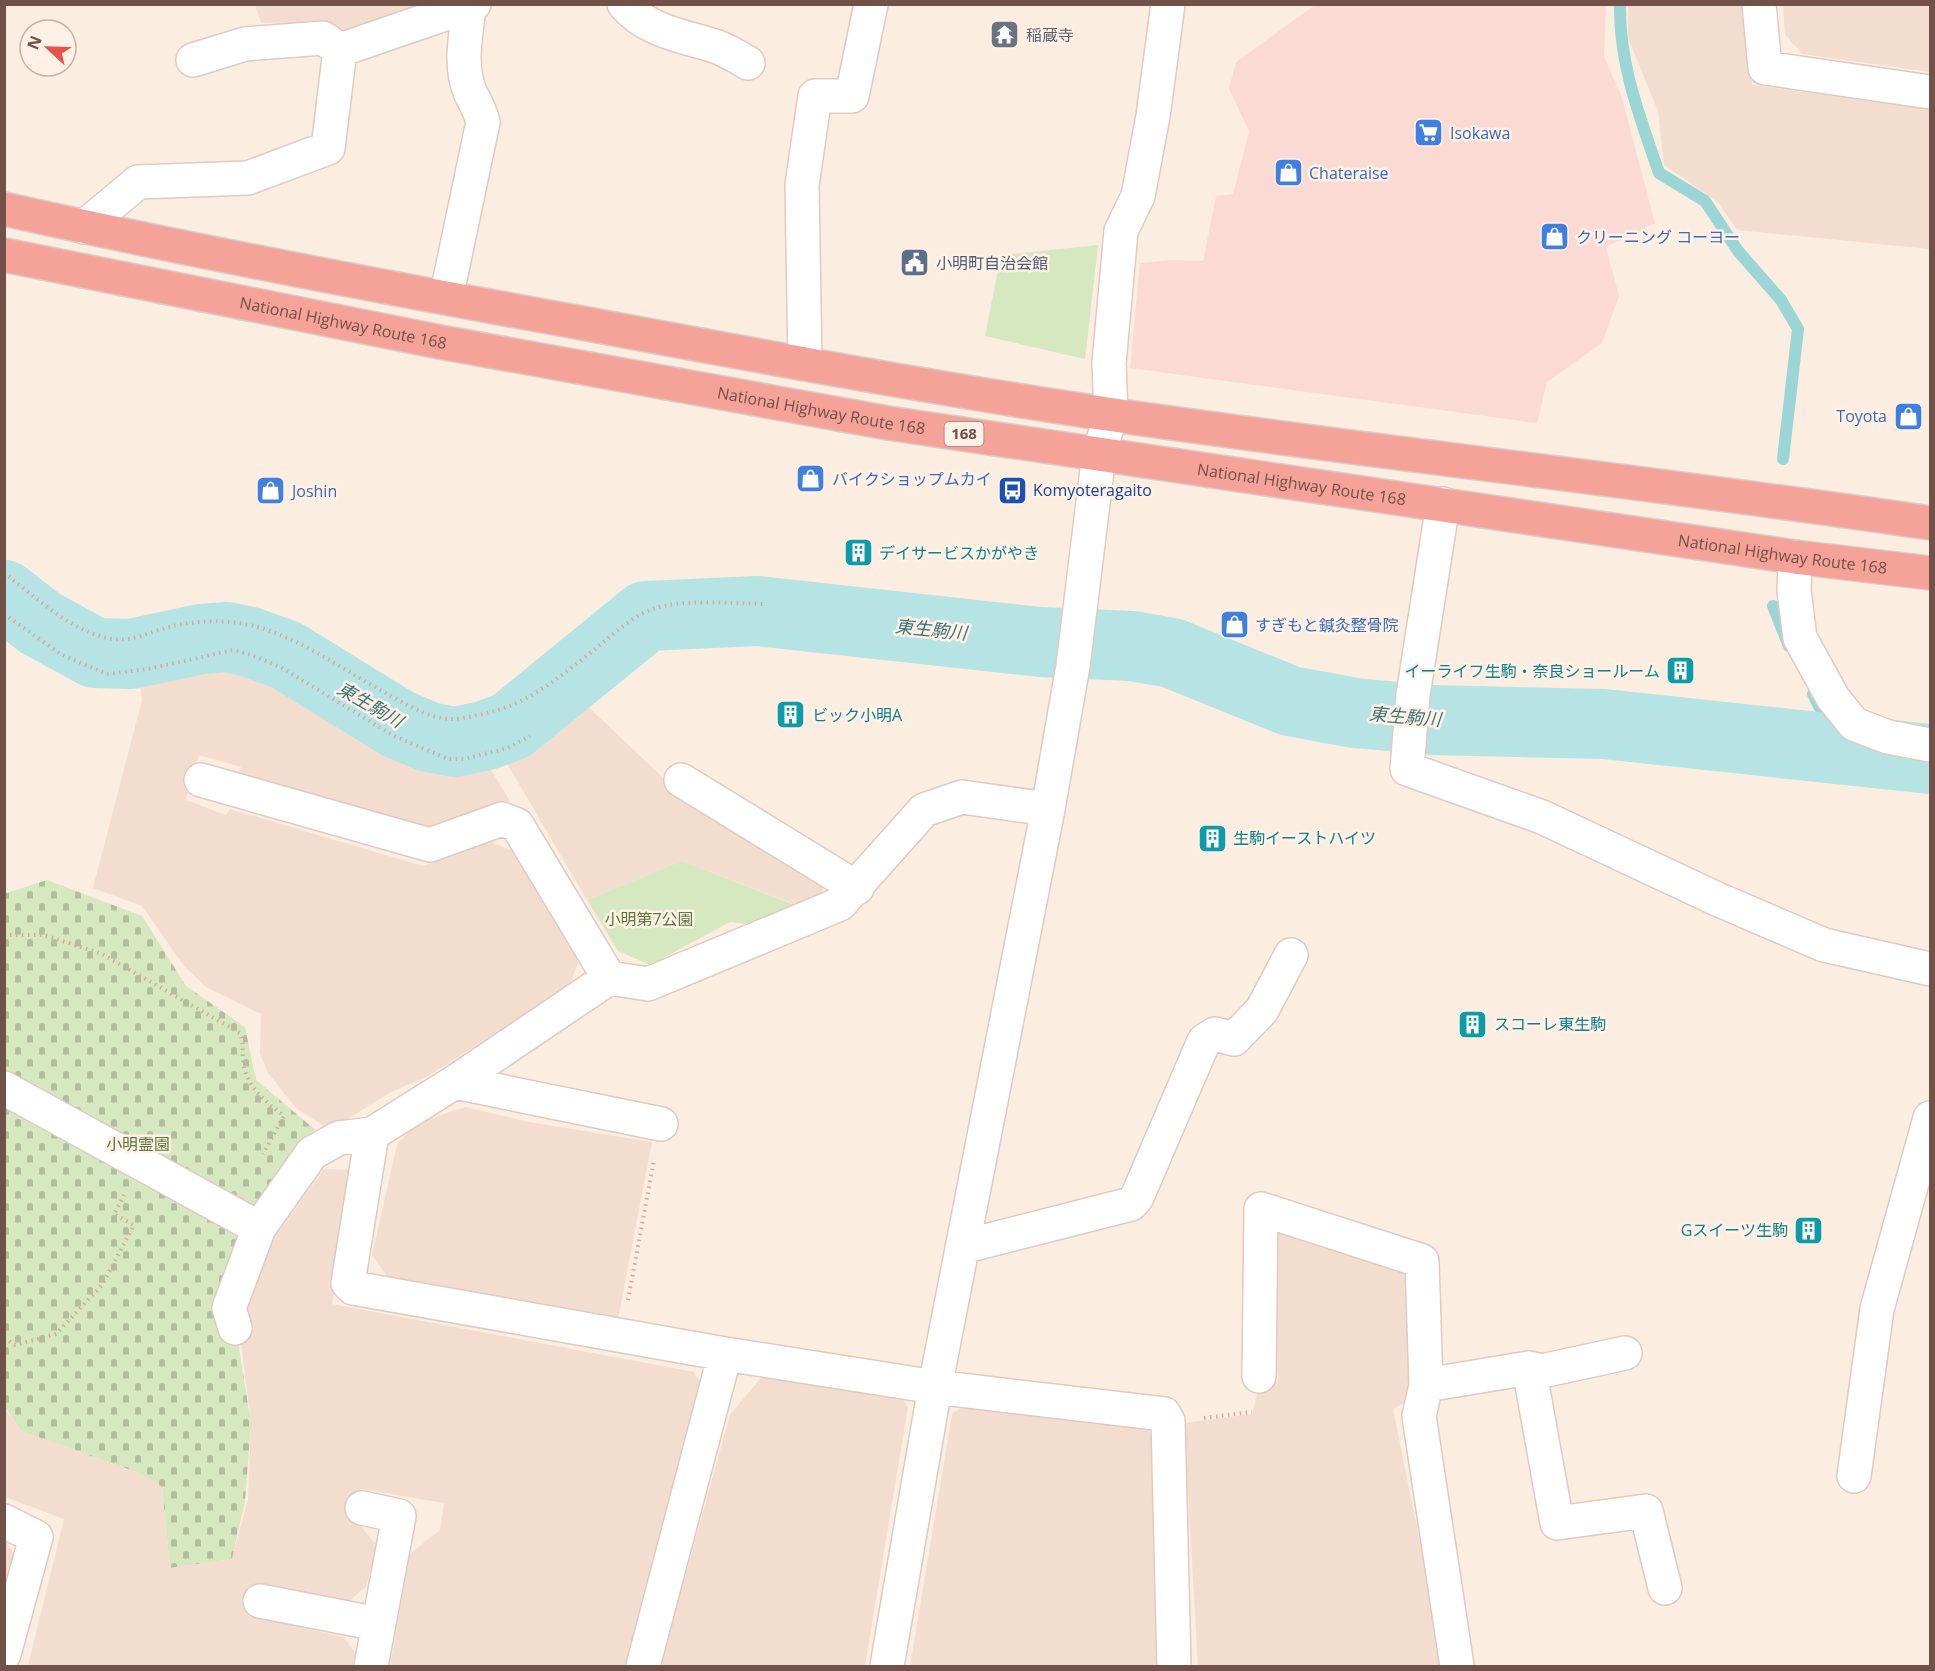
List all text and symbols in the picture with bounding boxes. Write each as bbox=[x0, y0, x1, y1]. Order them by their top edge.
north arrow bbox=[18, 18, 78, 78]
temple icon: 稲蔵寺 bbox=[989, 19, 1021, 51]
place label: 稲蔵寺 bbox=[1026, 24, 1074, 46]
text: N bbox=[21, 32, 47, 53]
supermarket icon: Isokawa bbox=[1413, 117, 1445, 149]
place label: Isokawa bbox=[1450, 122, 1510, 144]
shop icon: Chateraise bbox=[1272, 157, 1304, 189]
place label: Chateraise bbox=[1309, 162, 1389, 184]
shop icon: クリーニング コーヨー bbox=[1539, 221, 1571, 253]
place label: クリーニング コーヨー bbox=[1576, 226, 1740, 248]
public building icon: 小明町自治会館 bbox=[899, 247, 931, 279]
place label: 小明町自治会館 bbox=[936, 252, 1048, 274]
street label: National Highway Route 168 bbox=[238, 291, 449, 354]
street label: National Highway Route 168 bbox=[716, 381, 927, 439]
shop icon: Toyota bbox=[1892, 400, 1924, 432]
place label: Toyota bbox=[1836, 405, 1887, 427]
road number: 168 bbox=[944, 422, 984, 446]
street label: National Highway Route 168 bbox=[1196, 458, 1407, 510]
shop icon: バイクショップムカイ bbox=[795, 463, 827, 495]
place label: バイクショップムカイ bbox=[832, 468, 992, 490]
bus stop icon: Komyoteragaito bbox=[996, 474, 1028, 506]
shop icon: Joshin bbox=[255, 475, 287, 507]
place label: Komyoteragaito bbox=[1033, 479, 1152, 501]
place label: Joshin bbox=[290, 480, 337, 502]
street label: National Highway Route 168 bbox=[1677, 529, 1888, 579]
building icon: デイサービスかがやき bbox=[842, 537, 874, 569]
place label: デイサービスかがやき bbox=[879, 542, 1039, 564]
shop icon: すぎもと鍼灸整骨院 bbox=[1218, 609, 1250, 641]
water label: 東生駒川 bbox=[894, 613, 970, 645]
place label: すぎもと鍼灸整骨院 bbox=[1255, 614, 1399, 636]
building icon: イーライフ生駒・奈良ショールーム bbox=[1665, 655, 1697, 687]
place label: イーライフ生駒・奈良ショールーム bbox=[1404, 660, 1660, 682]
water label: 東生駒川 bbox=[333, 676, 409, 734]
building icon: ビック小明A bbox=[775, 699, 807, 731]
water label: 東生駒川 bbox=[1368, 701, 1444, 731]
place label: ビック小明A bbox=[812, 704, 903, 726]
building icon: 生駒イーストハイツ bbox=[1196, 822, 1228, 854]
place label: 生駒イーストハイツ bbox=[1233, 827, 1376, 849]
park label: 小明第7公園 bbox=[604, 908, 694, 930]
building icon: スコーレ東生駒 bbox=[1457, 1008, 1489, 1040]
place label: スコーレ東生駒 bbox=[1494, 1013, 1606, 1035]
park label: 小明霊園 bbox=[106, 1133, 170, 1155]
building icon: Gスイーツ生駒 bbox=[1793, 1214, 1825, 1246]
place label: Gスイーツ生駒 bbox=[1681, 1219, 1788, 1241]

